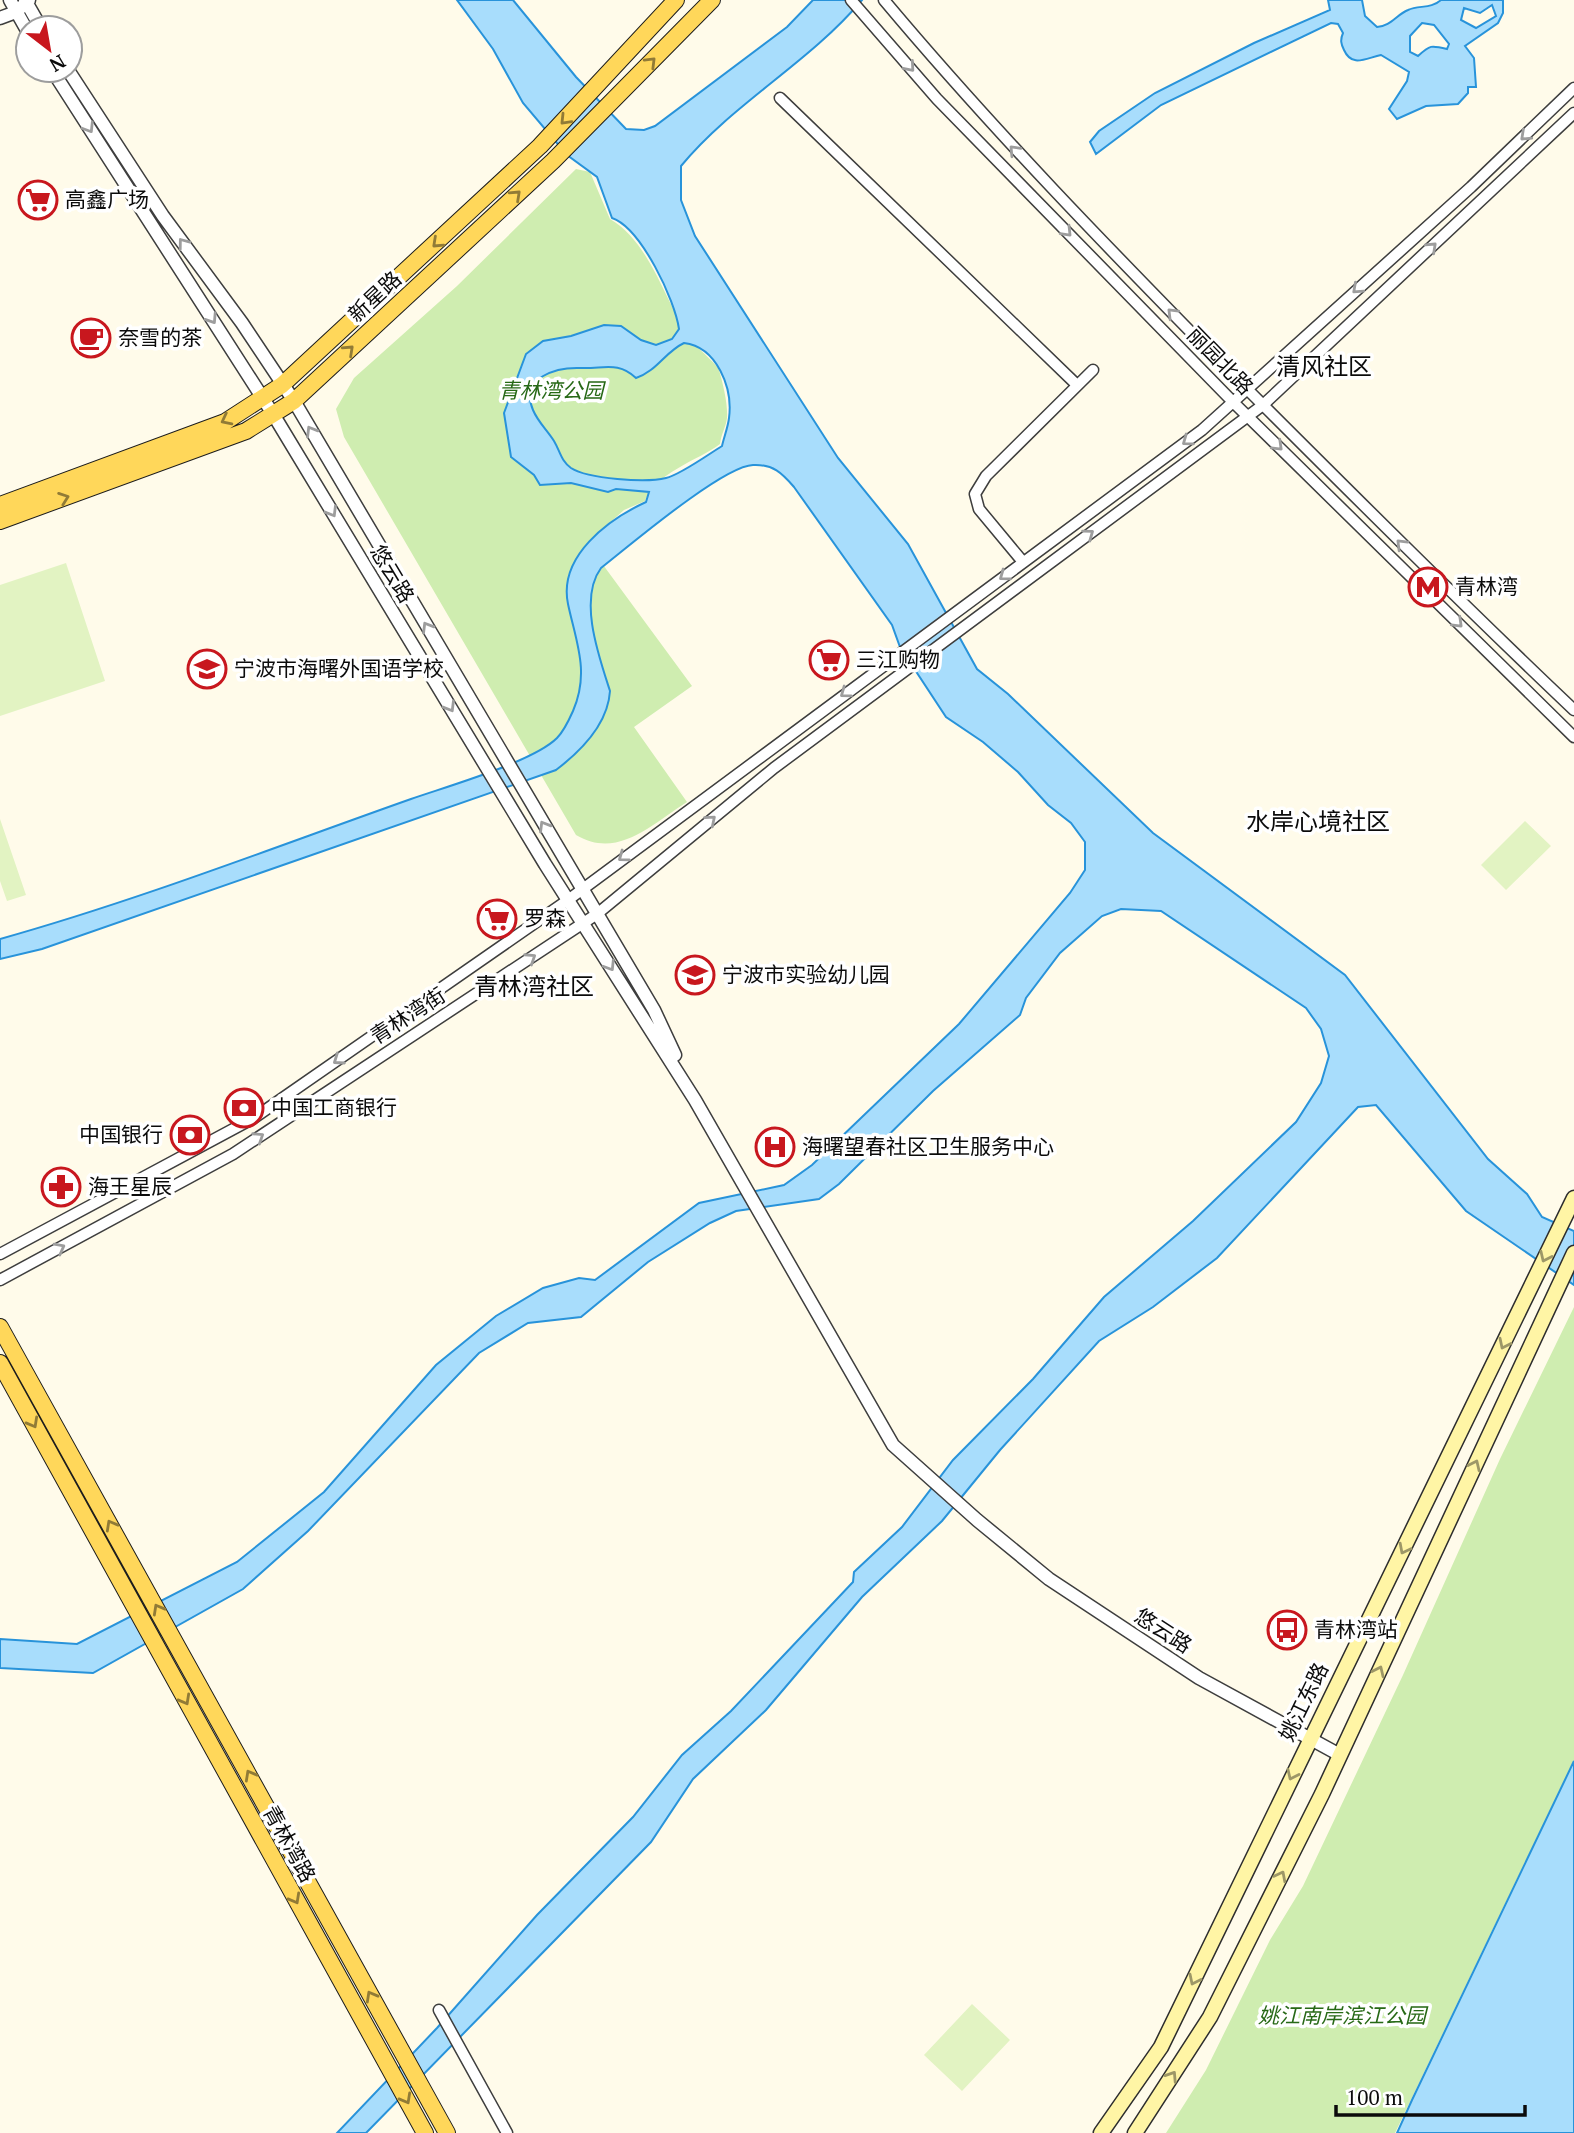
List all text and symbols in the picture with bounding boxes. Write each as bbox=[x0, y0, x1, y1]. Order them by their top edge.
north arrow bbox=[14, 14, 84, 84]
text: N bbox=[45, 50, 71, 79]
one-way arrow bbox=[643, 58, 655, 70]
one-way arrow bbox=[902, 59, 914, 72]
one-way arrow bbox=[561, 112, 574, 125]
one-way arrow bbox=[81, 120, 94, 133]
one-way arrow bbox=[1520, 127, 1533, 140]
one-way arrow bbox=[1009, 145, 1022, 158]
supermarket icon: 高鑫广场 bbox=[17, 179, 59, 221]
place label: 高鑫广场 bbox=[65, 185, 149, 213]
one-way arrow bbox=[508, 191, 521, 204]
one-way arrow bbox=[1059, 223, 1072, 236]
one-way arrow bbox=[432, 235, 445, 247]
one-way arrow bbox=[179, 239, 192, 251]
one-way arrow bbox=[1424, 242, 1437, 255]
street label: 新星路 bbox=[342, 265, 407, 328]
one-way arrow bbox=[1352, 281, 1365, 294]
one-way arrow bbox=[1167, 308, 1180, 321]
one-way arrow bbox=[203, 312, 216, 325]
cafe icon: 奈雪的茶 bbox=[70, 317, 112, 359]
street label: 丽园北路 bbox=[1181, 320, 1260, 400]
place label: 奈雪的茶 bbox=[118, 323, 202, 351]
one-way arrow bbox=[341, 345, 354, 358]
district label: 清风社区 bbox=[1276, 350, 1372, 382]
park label: 青林湾公园 bbox=[499, 376, 606, 404]
one-way arrow bbox=[221, 412, 233, 425]
one-way arrow bbox=[307, 426, 320, 439]
one-way arrow bbox=[1182, 432, 1195, 445]
one-way arrow bbox=[1270, 438, 1283, 451]
one-way arrow bbox=[58, 492, 70, 506]
one-way arrow bbox=[324, 504, 337, 517]
one-way arrow bbox=[1081, 530, 1094, 543]
street label: 悠云路 bbox=[365, 539, 421, 608]
one-way arrow bbox=[1397, 540, 1409, 552]
metro station icon: 青林湾 bbox=[1407, 566, 1449, 608]
one-way arrow bbox=[999, 567, 1012, 580]
place label: 青林湾 bbox=[1455, 572, 1518, 600]
one-way arrow bbox=[1450, 614, 1463, 627]
one-way arrow bbox=[422, 622, 435, 635]
supermarket icon: 三江购物 bbox=[808, 639, 850, 681]
place label: 三江购物 bbox=[856, 645, 940, 673]
school or university icon: 宁波市海曙外国语学校 bbox=[186, 648, 228, 690]
place label: 宁波市海曙外国语学校 bbox=[234, 654, 444, 682]
one-way arrow bbox=[841, 684, 853, 697]
one-way arrow bbox=[442, 699, 455, 712]
district label: 水岸心境社区 bbox=[1246, 805, 1390, 837]
one-way arrow bbox=[703, 815, 715, 828]
one-way arrow bbox=[539, 820, 552, 833]
one-way arrow bbox=[618, 848, 631, 861]
supermarket icon: 罗森 bbox=[476, 898, 518, 940]
place label: 罗森 bbox=[524, 904, 566, 932]
one-way arrow bbox=[523, 954, 536, 966]
school or university icon: 宁波市实验幼儿园 bbox=[674, 954, 716, 996]
one-way arrow bbox=[602, 958, 615, 971]
place label: 宁波市实验幼儿园 bbox=[722, 960, 890, 988]
district label: 青林湾社区 bbox=[474, 970, 594, 1002]
street label: 青林湾街 bbox=[365, 981, 450, 1050]
one-way arrow bbox=[333, 1052, 346, 1064]
bank icon: 中国工商银行 bbox=[223, 1087, 265, 1129]
place label: 中国工商银行 bbox=[271, 1093, 397, 1121]
bank icon: 中国银行 bbox=[169, 1114, 211, 1156]
place label: 中国银行 bbox=[79, 1120, 163, 1148]
hospital icon: 海曙望春社区卫生服务中心 bbox=[754, 1126, 796, 1168]
place label: 海曙望春社区卫生服务中心 bbox=[802, 1132, 1054, 1160]
one-way arrow bbox=[251, 1133, 264, 1146]
pharmacy icon: 海王星辰 bbox=[40, 1166, 82, 1208]
place label: 海王星辰 bbox=[88, 1172, 172, 1200]
one-way arrow bbox=[53, 1243, 65, 1256]
one-way arrow bbox=[1539, 1250, 1553, 1262]
one-way arrow bbox=[1498, 1337, 1512, 1349]
one-way arrow bbox=[25, 1416, 38, 1428]
one-way arrow bbox=[1467, 1460, 1481, 1472]
one-way arrow bbox=[106, 1519, 119, 1532]
one-way arrow bbox=[1398, 1542, 1412, 1554]
street label: 悠云路 bbox=[1130, 1601, 1198, 1659]
one-way arrow bbox=[153, 1603, 166, 1616]
bus stop icon: 青林湾站 bbox=[1266, 1609, 1308, 1651]
place label: 青林湾站 bbox=[1314, 1615, 1398, 1643]
street label: 姚江东路 bbox=[1272, 1658, 1334, 1745]
one-way arrow bbox=[1371, 1666, 1385, 1678]
one-way arrow bbox=[177, 1693, 190, 1705]
one-way arrow bbox=[1286, 1768, 1300, 1780]
one-way arrow bbox=[245, 1770, 258, 1783]
street label: 青林湾路 bbox=[257, 1800, 322, 1887]
one-way arrow bbox=[1272, 1871, 1286, 1883]
one-way arrow bbox=[287, 1891, 300, 1904]
one-way arrow bbox=[1188, 1973, 1202, 1985]
one-way arrow bbox=[366, 1991, 379, 2004]
park label: 姚江南岸滨江公园 bbox=[1258, 2001, 1429, 2029]
one-way arrow bbox=[1164, 2070, 1177, 2083]
scale bar bbox=[1336, 2074, 1525, 2118]
text: 100 m bbox=[1346, 2083, 1403, 2111]
one-way arrow bbox=[398, 2092, 411, 2104]

